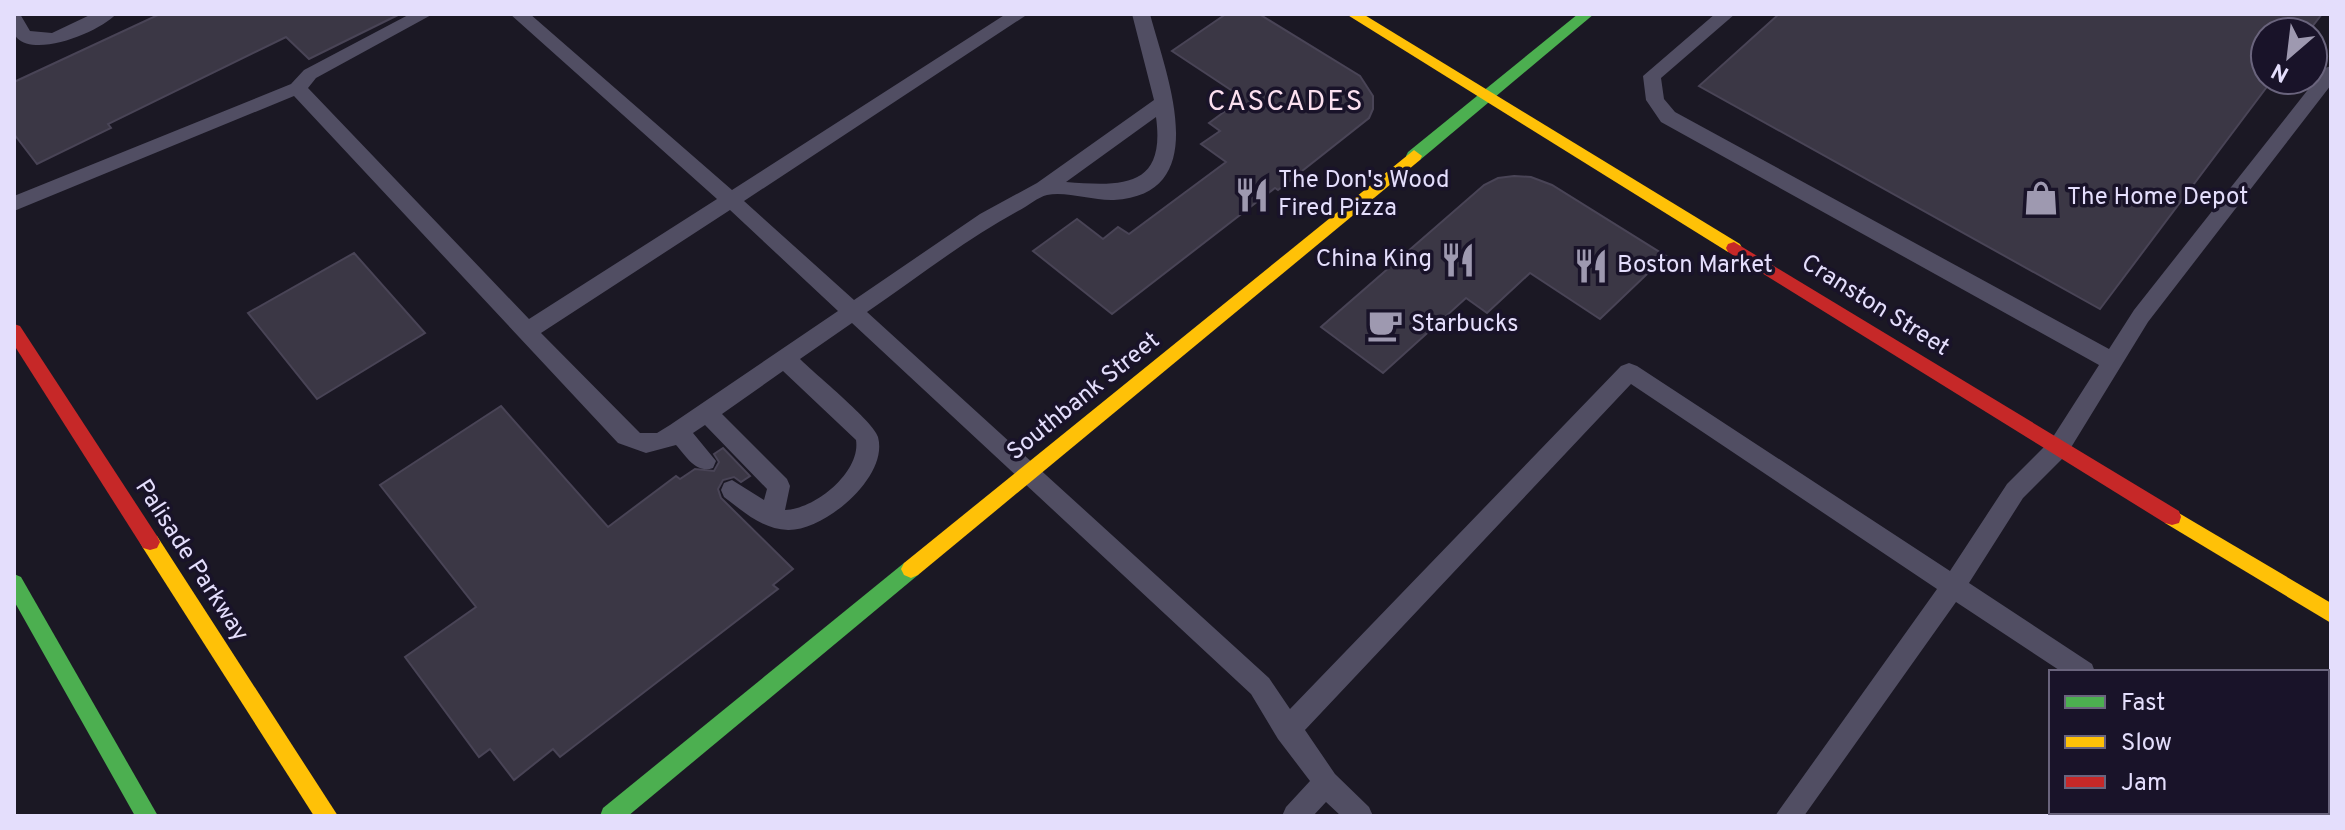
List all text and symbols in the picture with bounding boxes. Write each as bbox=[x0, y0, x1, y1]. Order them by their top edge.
north arrow bbox=[2249, 16, 2329, 96]
text: N bbox=[2267, 56, 2294, 87]
district label: CASCADES bbox=[1207, 85, 1365, 121]
place label: The Don's Wood Fired Pizza bbox=[1278, 166, 1450, 224]
restaurant icon: The Don's Wood Fired Pizza bbox=[1233, 176, 1271, 214]
shop icon: The Home Depot bbox=[2022, 179, 2060, 217]
place label: The Home Depot bbox=[2067, 183, 2248, 213]
restaurant icon: China King bbox=[1439, 241, 1477, 279]
place label: China King bbox=[1316, 245, 1432, 275]
restaurant icon: Boston Market bbox=[1572, 247, 1610, 285]
street label: Cranston Street bbox=[1795, 248, 1955, 364]
place label: Boston Market bbox=[1617, 251, 1773, 281]
cafe icon: Starbucks bbox=[1366, 306, 1404, 344]
place label: Starbucks bbox=[1411, 310, 1519, 340]
street label: Southbank Street bbox=[1002, 326, 1166, 468]
street label: Palisade Parkway bbox=[127, 474, 255, 648]
legend bbox=[2049, 670, 2329, 814]
text: Fast bbox=[2121, 689, 2165, 719]
text: Slow bbox=[2121, 729, 2172, 759]
text: Jam bbox=[2121, 769, 2167, 799]

